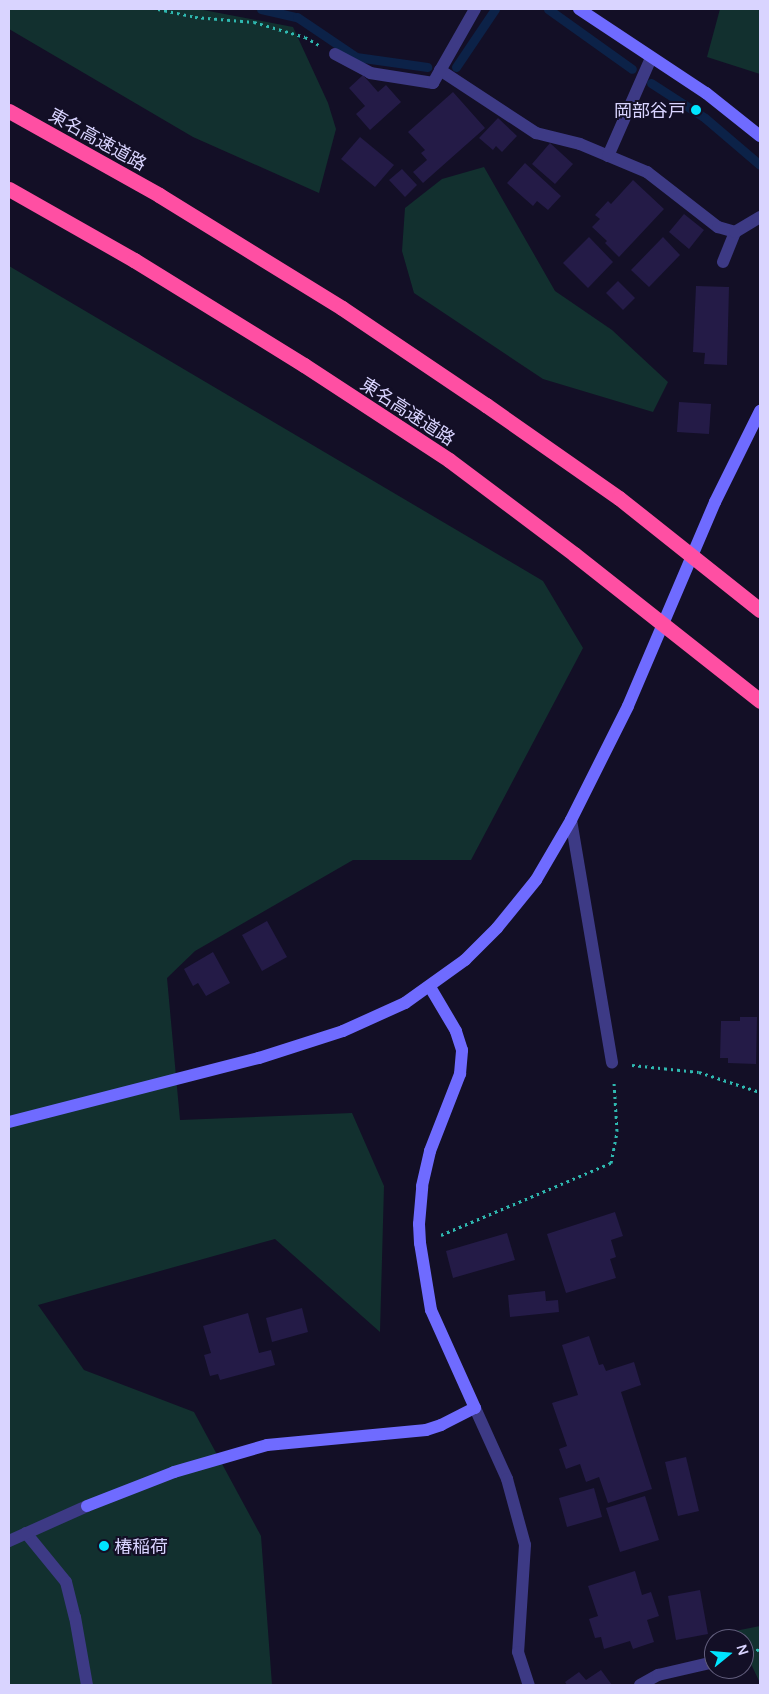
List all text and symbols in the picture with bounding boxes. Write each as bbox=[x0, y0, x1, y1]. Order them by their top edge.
place label: 岡部谷戸 bbox=[614, 99, 686, 121]
street label: 東名高速道路 bbox=[46, 103, 150, 175]
marker: 岡部谷戸 bbox=[690, 104, 702, 116]
street label: 東名高速道路 bbox=[357, 373, 459, 449]
place label: 椿稲荷 bbox=[114, 1535, 168, 1557]
marker: 椿稲荷 bbox=[98, 1540, 110, 1552]
north arrow bbox=[704, 1629, 754, 1679]
text: N bbox=[732, 1642, 753, 1657]

